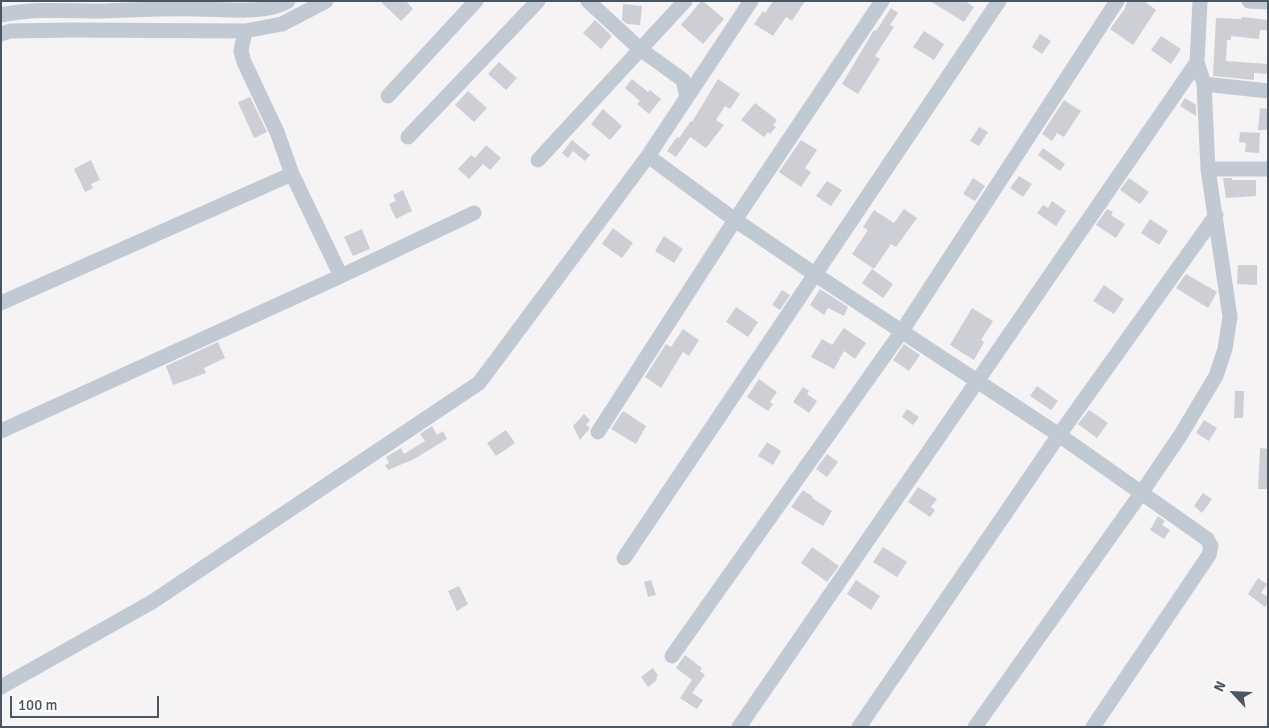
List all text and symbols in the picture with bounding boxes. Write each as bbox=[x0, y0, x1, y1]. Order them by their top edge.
north arrow bbox=[1209, 668, 1259, 718]
text: N bbox=[1210, 678, 1230, 694]
scale bar bbox=[12, 686, 161, 718]
text: 100 m bbox=[18, 696, 58, 714]

